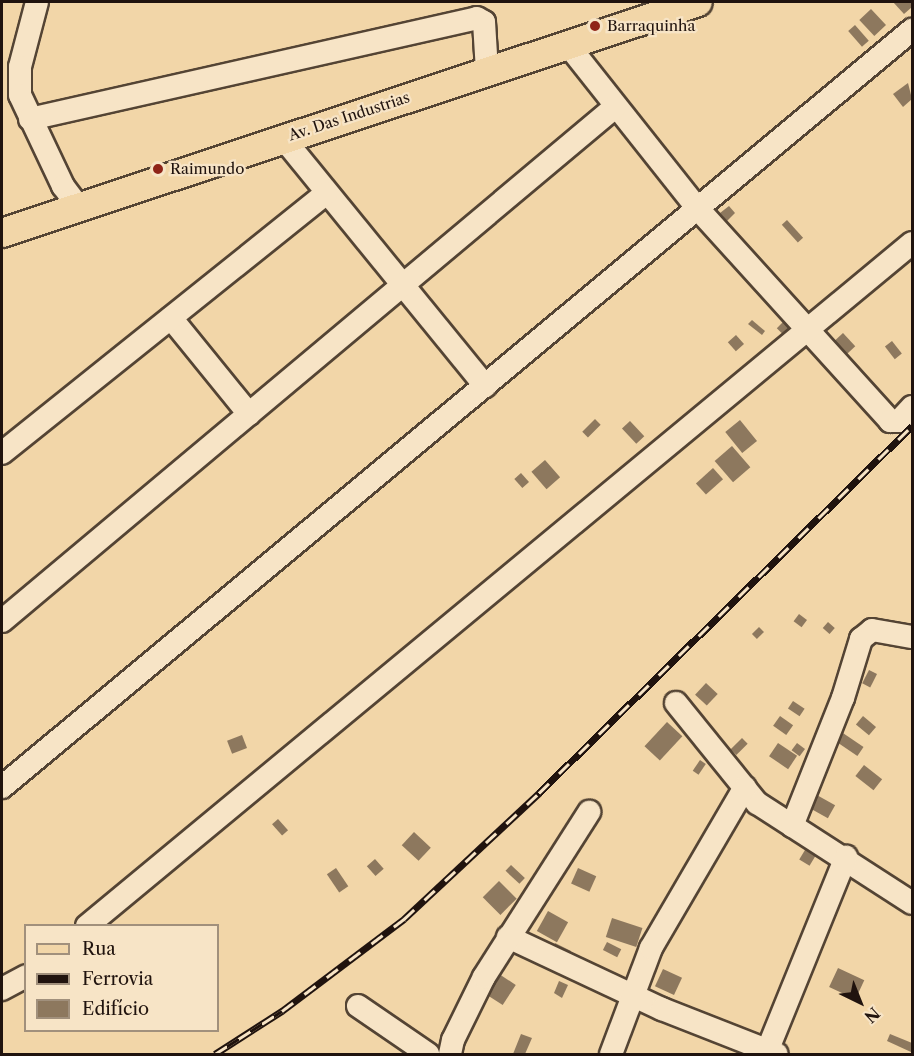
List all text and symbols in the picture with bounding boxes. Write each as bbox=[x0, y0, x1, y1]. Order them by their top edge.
place label: Barraquinha bbox=[607, 17, 695, 35]
marker: Barraquinha bbox=[588, 19, 602, 33]
street label: Av. Das Industrias bbox=[286, 88, 412, 144]
place label: Raimundo bbox=[170, 160, 244, 178]
marker: Raimundo bbox=[151, 162, 165, 176]
legend bbox=[24, 924, 219, 1032]
text: Rua bbox=[82, 938, 116, 960]
text: Ferrovia bbox=[82, 968, 153, 990]
north arrow bbox=[830, 972, 890, 1032]
text: Edifício bbox=[82, 998, 149, 1020]
text: N bbox=[860, 1003, 884, 1027]

